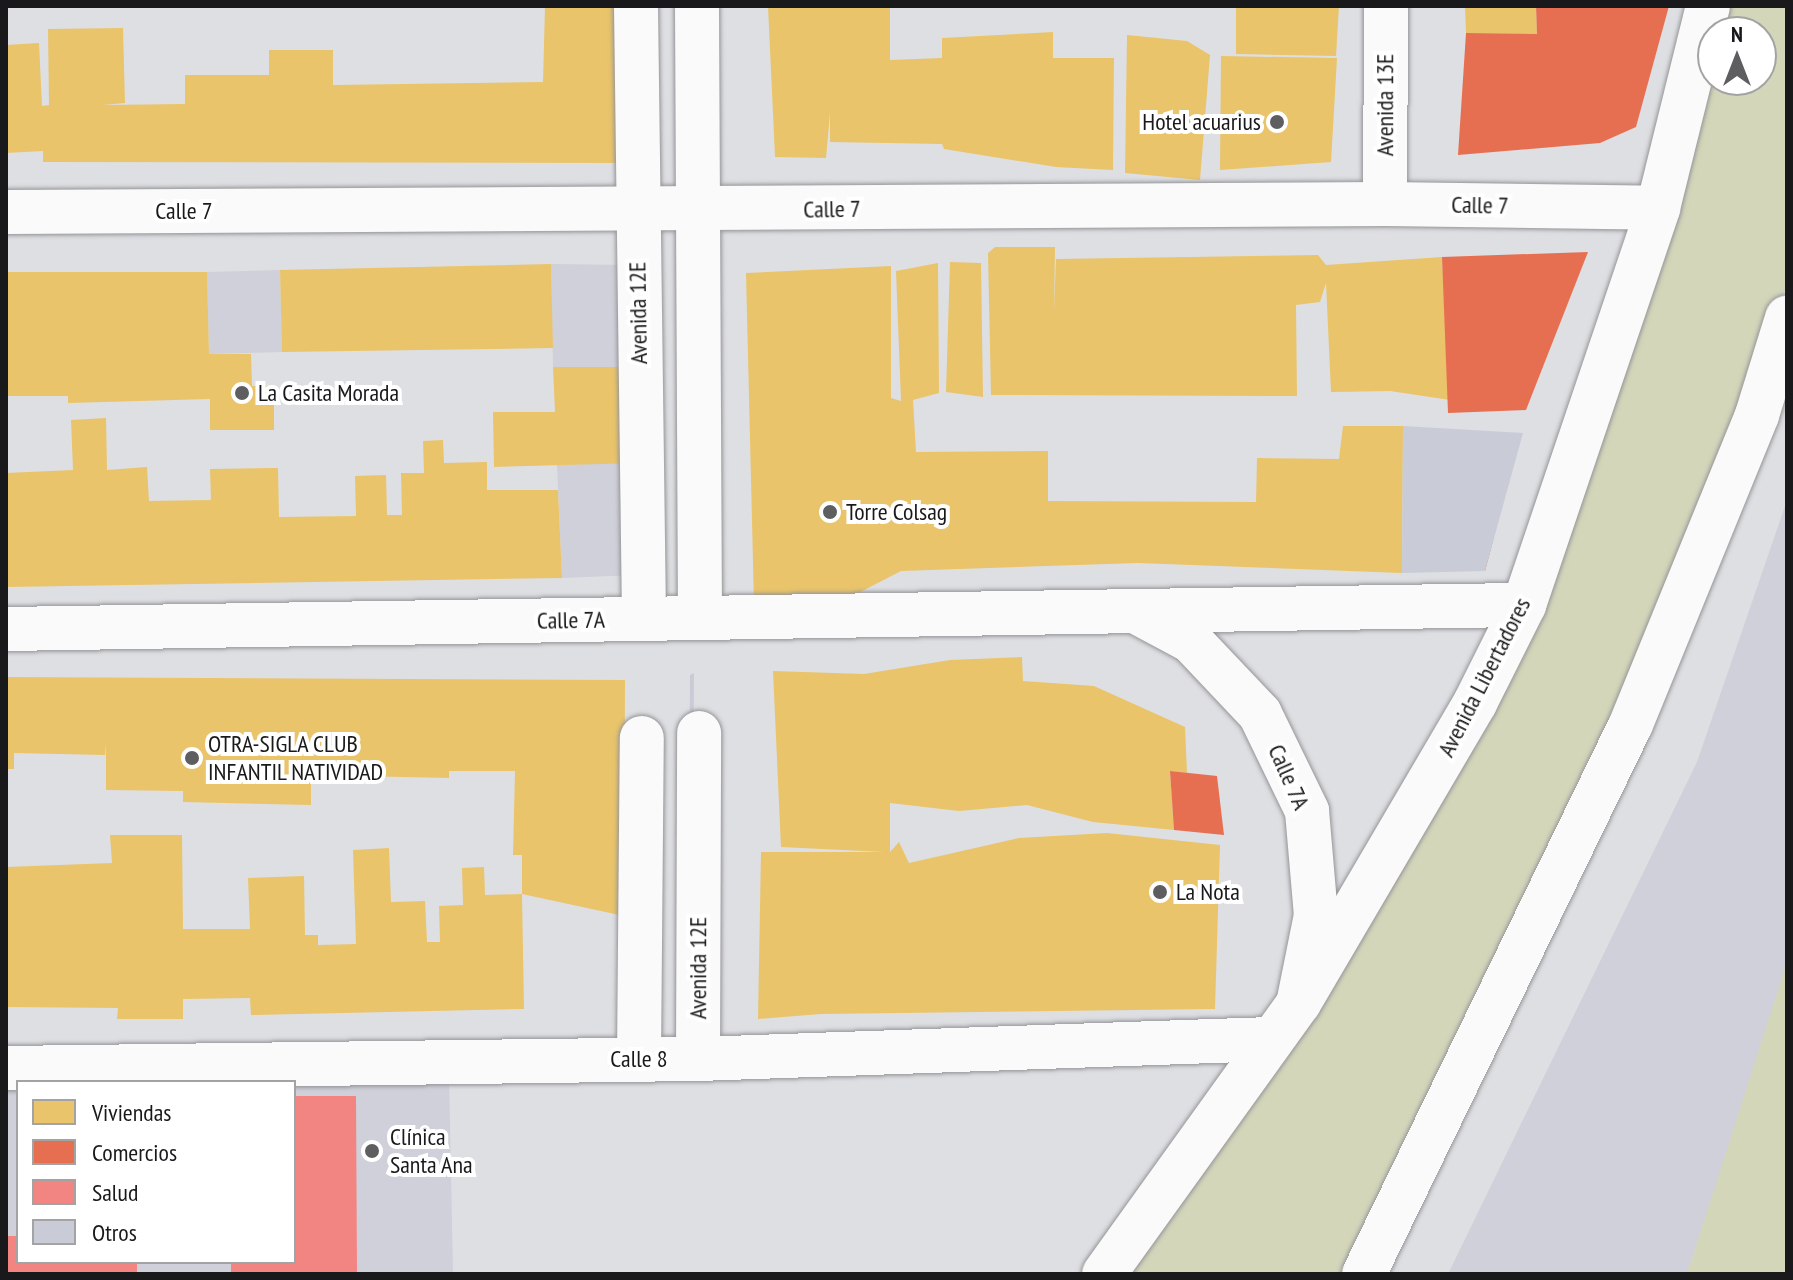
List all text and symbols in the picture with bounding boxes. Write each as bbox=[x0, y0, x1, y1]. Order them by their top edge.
north arrow bbox=[1697, 16, 1777, 96]
text: N bbox=[1731, 20, 1743, 48]
street label: Avenida 13E bbox=[1371, 54, 1399, 156]
place label: Hotel acuarius bbox=[1142, 108, 1261, 136]
marker: Hotel acuarius bbox=[1268, 113, 1286, 131]
street label: Calle 7 bbox=[1451, 190, 1509, 220]
street label: Calle 7 bbox=[803, 194, 861, 224]
street label: Calle 7 bbox=[155, 197, 213, 225]
street label: Avenida 12E bbox=[623, 261, 653, 365]
place label: La Casita Morada bbox=[258, 379, 399, 407]
marker: La Casita Morada bbox=[233, 384, 251, 402]
place label: Torre Colsag bbox=[846, 498, 947, 526]
marker: Torre Colsag bbox=[821, 503, 839, 521]
street label: Avenida Libertadores bbox=[1431, 593, 1537, 761]
street label: Calle 7A bbox=[537, 605, 605, 635]
place label: OTRA-SIGLA CLUB INFANTIL NATIVIDAD bbox=[208, 730, 384, 786]
street label: Calle 7A bbox=[1262, 740, 1316, 814]
marker: OTRA-SIGLA CLUB INFANTIL NATIVIDAD bbox=[183, 749, 201, 767]
place label: La Nota bbox=[1176, 878, 1240, 906]
marker: La Nota bbox=[1151, 883, 1169, 901]
street label: Avenida 12E bbox=[684, 917, 712, 1019]
street label: Calle 8 bbox=[610, 1045, 668, 1073]
legend bbox=[16, 1080, 296, 1264]
text: Viviendas bbox=[92, 1097, 171, 1128]
place label: Clínica Santa Ana bbox=[390, 1123, 473, 1179]
text: Comercios bbox=[92, 1137, 177, 1168]
marker: Clínica Santa Ana bbox=[361, 1140, 383, 1162]
text: Salud bbox=[92, 1177, 138, 1208]
text: Otros bbox=[92, 1217, 137, 1248]

